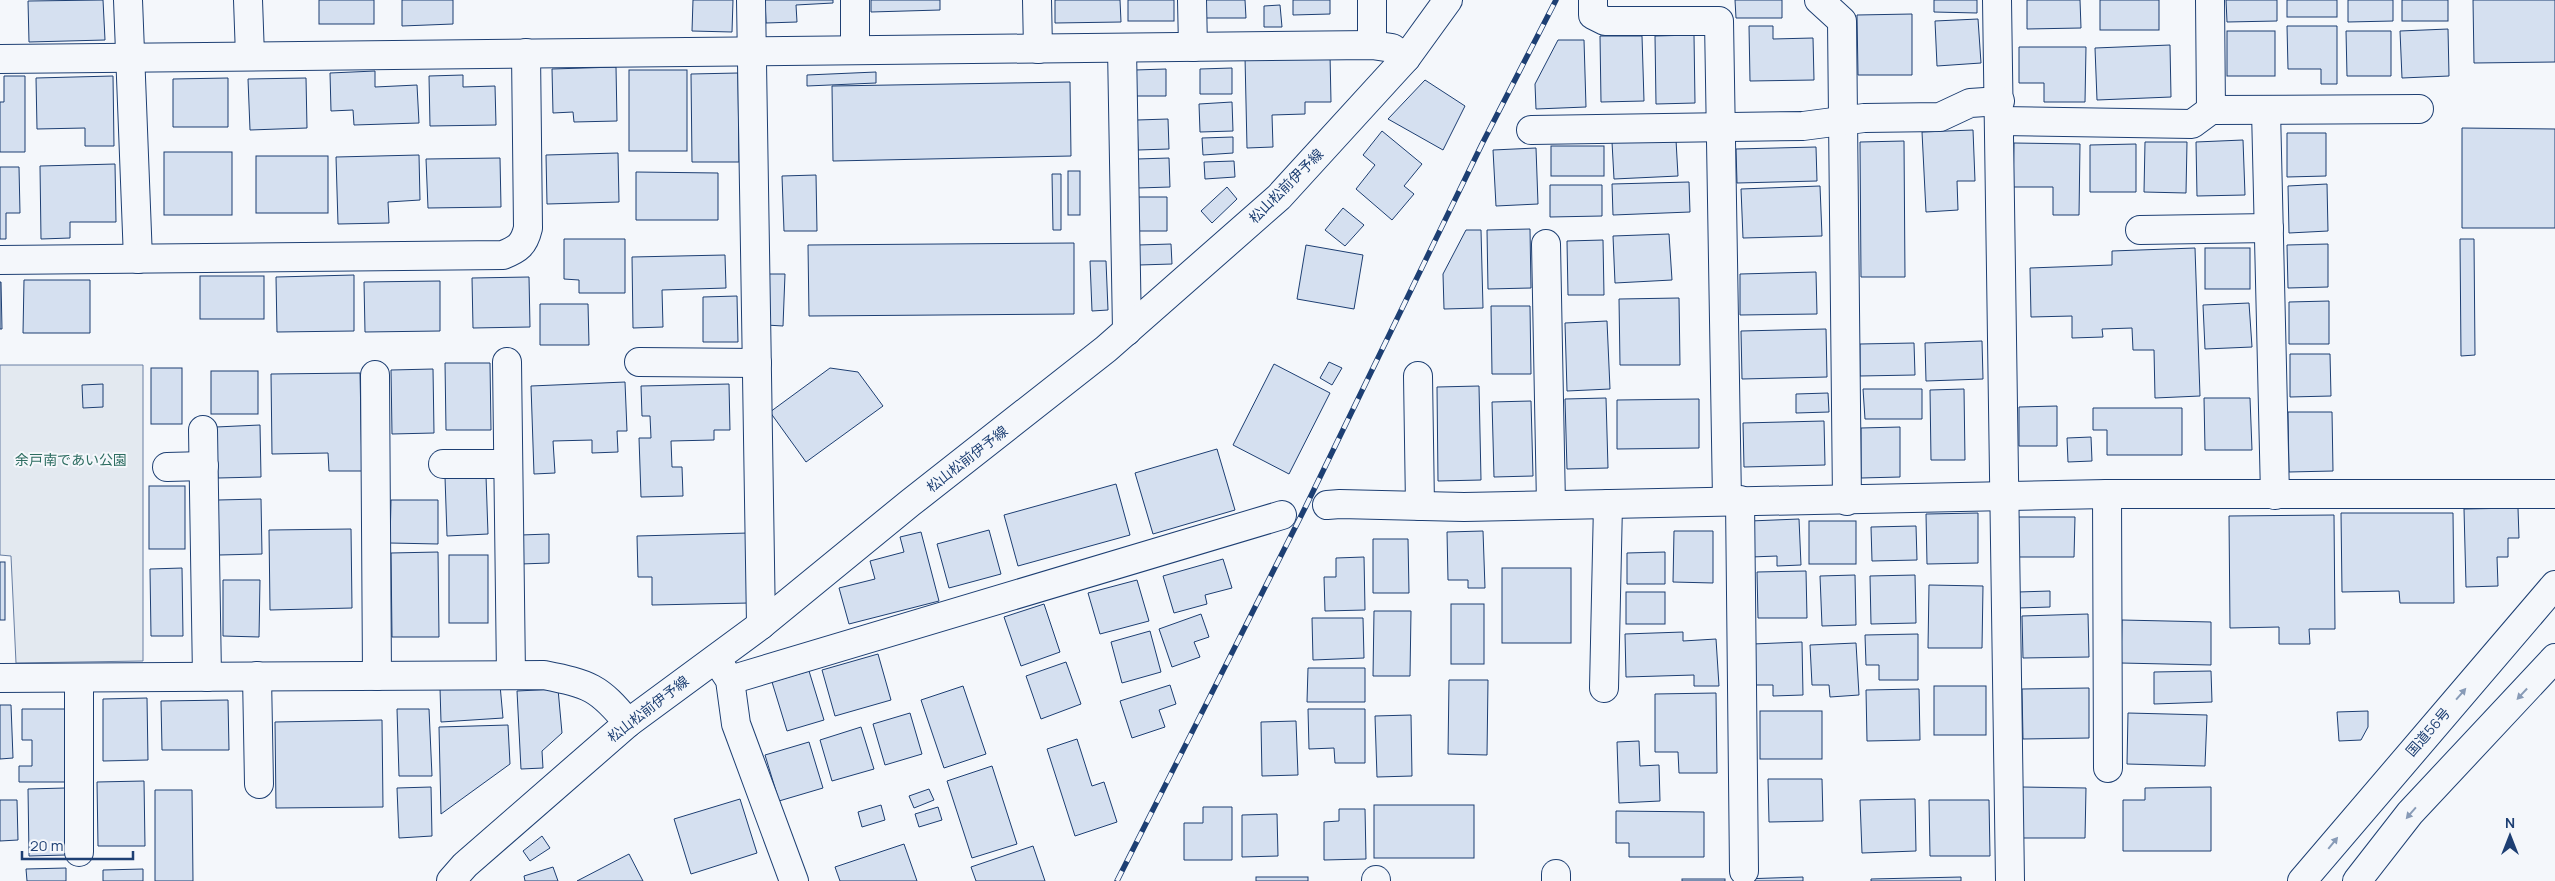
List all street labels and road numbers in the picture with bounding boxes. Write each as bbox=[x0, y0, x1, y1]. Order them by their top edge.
street label: 松山松前伊予線 bbox=[1244, 144, 1327, 227]
street label: 松山松前伊予線 bbox=[922, 421, 1011, 496]
street label: 松山松前伊予線 bbox=[603, 671, 692, 746]
street label: 国道56号 bbox=[2401, 703, 2454, 760]

